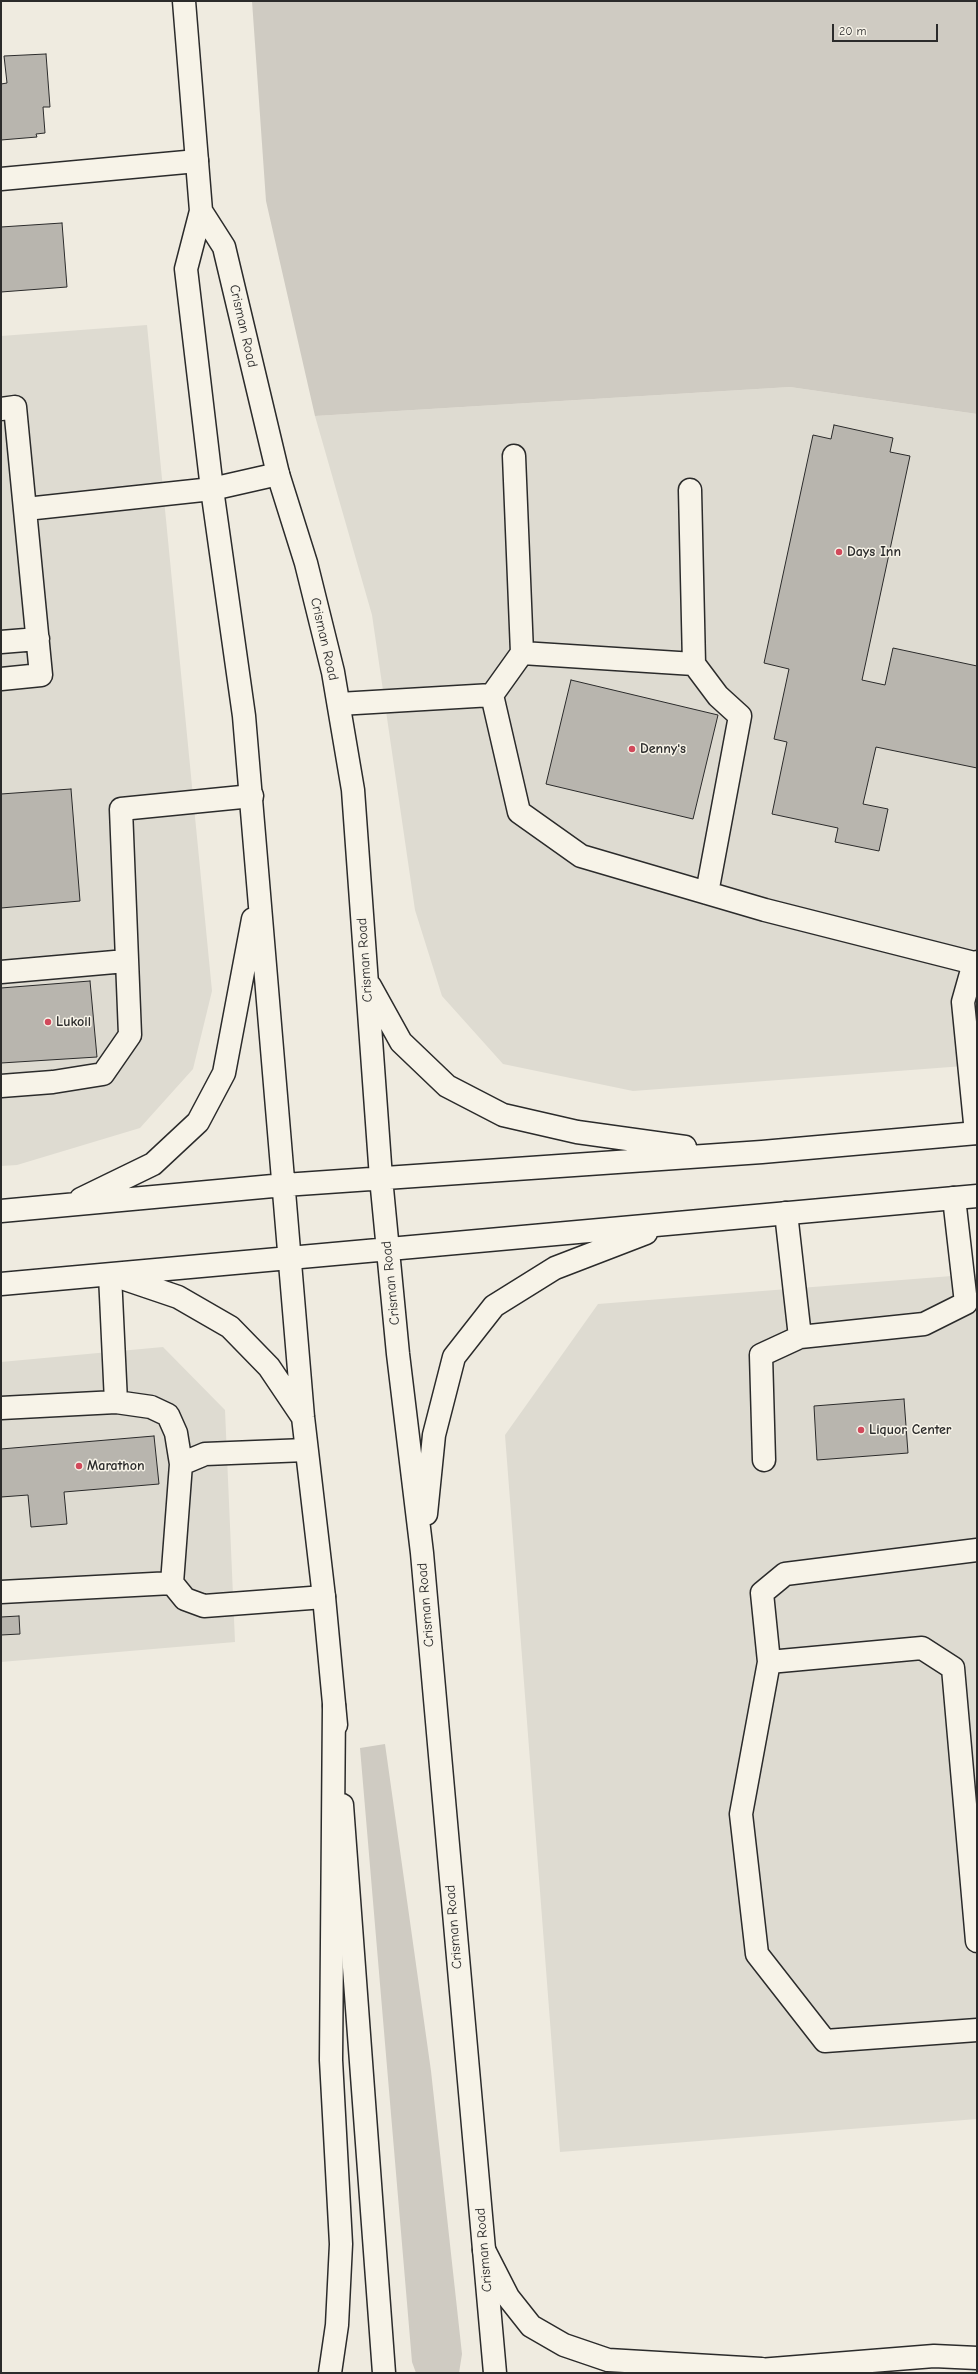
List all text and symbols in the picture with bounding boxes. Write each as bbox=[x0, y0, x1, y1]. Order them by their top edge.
scale bar bbox=[834, 16, 940, 42]
text: 20 m bbox=[839, 24, 867, 38]
street label: Crisman Road bbox=[225, 283, 261, 369]
place label: Days Inn bbox=[847, 544, 901, 560]
marker: Days Inn bbox=[834, 547, 844, 557]
street label: Crisman Road bbox=[306, 596, 342, 682]
place label: Denny's bbox=[640, 741, 686, 757]
marker: Denny's bbox=[627, 744, 637, 754]
street label: Crisman Road bbox=[354, 917, 376, 1003]
place label: Lukoil bbox=[56, 1014, 91, 1030]
marker: Lukoil bbox=[43, 1017, 53, 1027]
street label: Crisman Road bbox=[378, 1240, 404, 1326]
place label: Liquor Center bbox=[869, 1422, 952, 1438]
marker: Liquor Center bbox=[856, 1425, 866, 1435]
place label: Marathon bbox=[87, 1458, 145, 1474]
marker: Marathon bbox=[74, 1461, 84, 1471]
street label: Crisman Road bbox=[414, 1562, 438, 1648]
street label: Crisman Road bbox=[442, 1884, 466, 1970]
street label: Crisman Road bbox=[472, 2207, 496, 2293]

